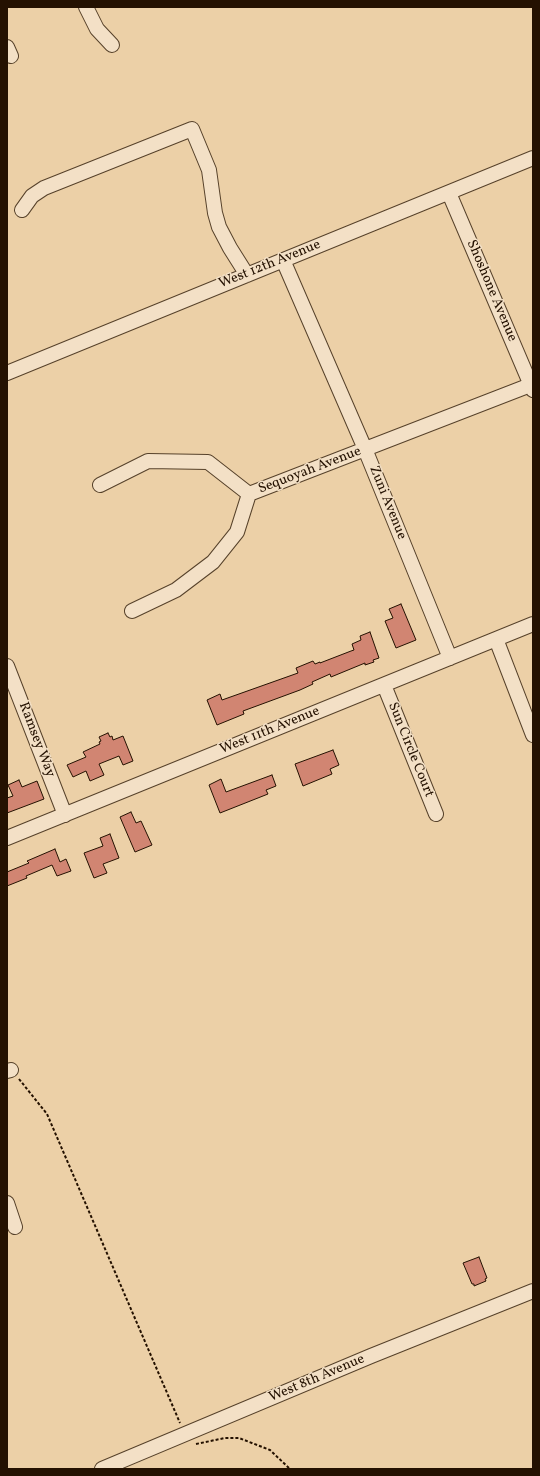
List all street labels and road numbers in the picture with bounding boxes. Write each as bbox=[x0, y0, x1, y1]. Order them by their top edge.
street label: West 12th Avenue bbox=[217, 237, 323, 293]
street label: Shoshone Avenue bbox=[462, 238, 520, 344]
street label: Sequoyah Avenue bbox=[256, 444, 364, 498]
street label: Zuni Avenue bbox=[365, 464, 409, 542]
street label: Ramsey Way bbox=[14, 700, 58, 780]
street label: Sun Circle Court bbox=[383, 700, 437, 800]
street label: West 11th Avenue bbox=[218, 703, 322, 759]
street label: West 8th Avenue bbox=[267, 1351, 367, 1407]

